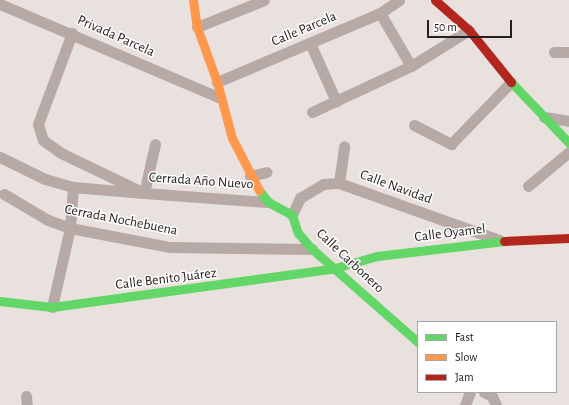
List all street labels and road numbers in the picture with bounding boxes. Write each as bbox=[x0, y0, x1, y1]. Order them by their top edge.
street label: Calle Parcela bbox=[269, 8, 339, 50]
street label: Privada Parcela bbox=[75, 12, 157, 60]
street label: Calle Navidad bbox=[358, 166, 434, 208]
street label: Cerrada Año Nuevo bbox=[148, 169, 254, 193]
street label: Cerrada Nochebuena bbox=[63, 201, 179, 239]
street label: Calle Oyamel bbox=[413, 220, 487, 246]
street label: Calle Carbonero bbox=[313, 225, 387, 297]
street label: Calle Benito Juárez bbox=[114, 264, 218, 294]

